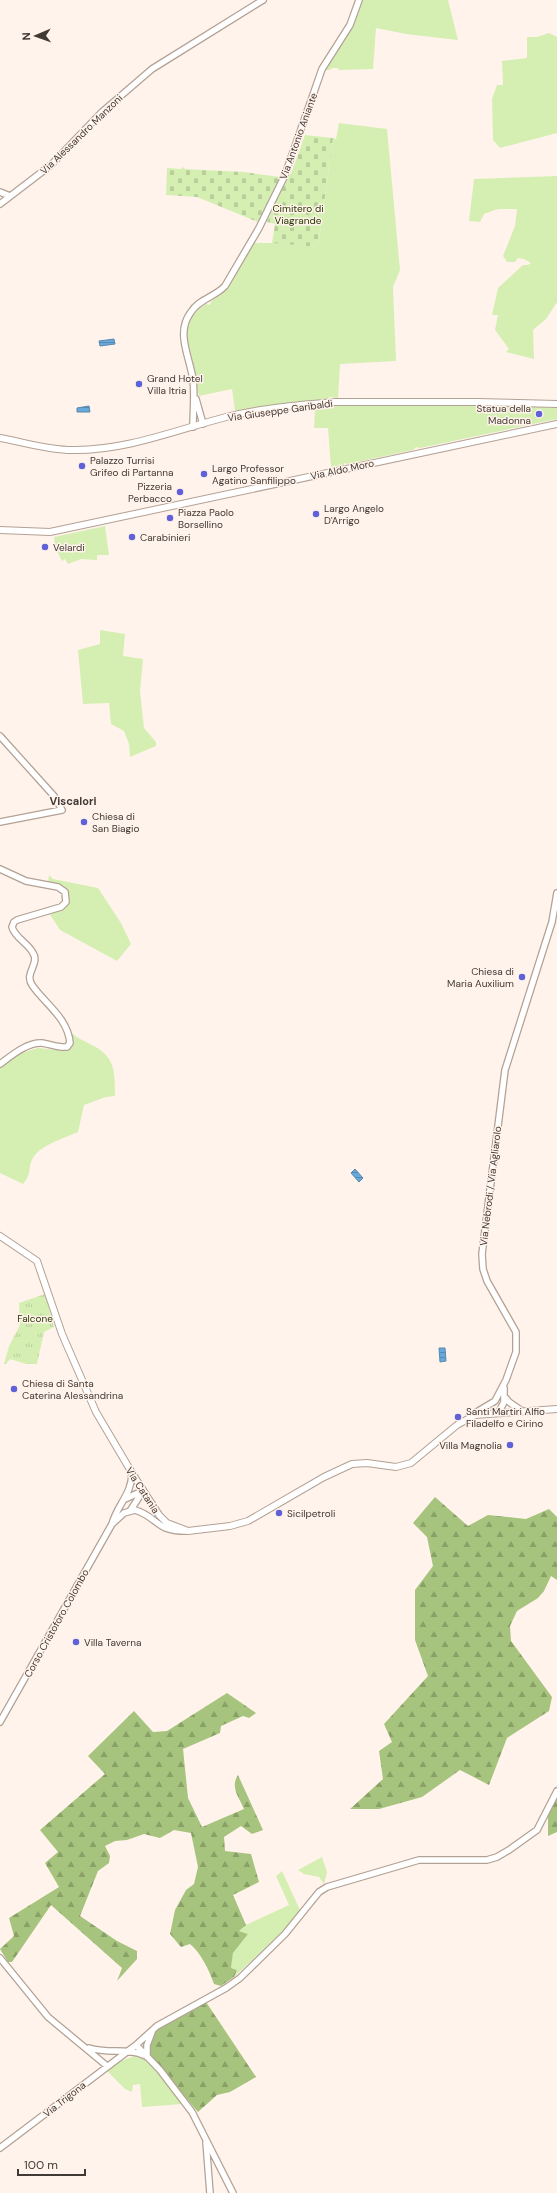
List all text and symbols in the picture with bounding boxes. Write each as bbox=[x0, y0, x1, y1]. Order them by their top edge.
north arrow bbox=[16, 16, 56, 56]
text: N bbox=[19, 32, 33, 41]
street label: Via Antonio Aniante bbox=[277, 91, 320, 181]
street label: Via Alessandro Manzoni bbox=[37, 92, 125, 177]
park label: Cimitero di Viagrande bbox=[272, 202, 324, 227]
place label: Grand Hotel Villa Itria bbox=[147, 372, 203, 397]
marker: Grand Hotel Villa Itria bbox=[134, 379, 144, 389]
street label: Via Giuseppe Garibaldi bbox=[227, 397, 334, 424]
place label: Statua della Madonna bbox=[476, 402, 531, 427]
marker: Statua della Madonna bbox=[534, 409, 544, 419]
place label: Palazzo Turrisi Grifeo di Partanna bbox=[90, 454, 173, 479]
street label: Via Aldo Moro bbox=[309, 456, 375, 483]
marker: Palazzo Turrisi Grifeo di Partanna bbox=[77, 461, 87, 471]
place label: Largo Professor Agatino Sanfilippo bbox=[212, 462, 296, 487]
marker: Largo Professor Agatino Sanfilippo bbox=[199, 469, 209, 479]
place label: Pizzeria Perbacco bbox=[128, 480, 172, 505]
marker: Pizzeria Perbacco bbox=[175, 487, 185, 497]
place label: Largo Angelo D'Arrigo bbox=[324, 502, 384, 527]
place label: Piazza Paolo Borsellino bbox=[178, 506, 234, 531]
marker: Largo Angelo D'Arrigo bbox=[311, 509, 321, 519]
marker: Piazza Paolo Borsellino bbox=[165, 513, 175, 523]
place label: Carabinieri bbox=[140, 531, 190, 544]
marker: Carabinieri bbox=[127, 532, 137, 542]
place label: Velardi bbox=[53, 541, 85, 554]
marker: Velardi bbox=[40, 542, 50, 552]
district label: Viscalori bbox=[50, 794, 96, 808]
place label: Chiesa di San Biagio bbox=[92, 810, 139, 835]
marker: Chiesa di San Biagio bbox=[79, 817, 89, 827]
place label: Chiesa di Maria Auxilium bbox=[447, 965, 514, 990]
marker: Chiesa di Maria Auxilium bbox=[517, 972, 527, 982]
street label: Via Nebrodi / Via Agliarolo bbox=[477, 1125, 504, 1247]
park label: Falcone bbox=[17, 1312, 53, 1325]
place label: Chiesa di Santa Caterina Alessandrina bbox=[22, 1377, 123, 1402]
marker: Chiesa di Santa Caterina Alessandrina bbox=[9, 1384, 19, 1394]
place label: Santi Martiri Alfio Filadelfo e Cirino bbox=[466, 1405, 545, 1430]
marker: Santi Martiri Alfio Filadelfo e Cirino bbox=[453, 1412, 463, 1422]
place label: Villa Magnolia bbox=[439, 1439, 502, 1452]
marker: Villa Magnolia bbox=[505, 1440, 515, 1450]
street label: Via Catania bbox=[123, 1465, 162, 1516]
place label: Sicilpetroli bbox=[287, 1507, 335, 1520]
marker: Sicilpetroli bbox=[274, 1508, 284, 1518]
street label: Corso Cristoforo Colombo bbox=[21, 1567, 92, 1680]
place label: Villa Taverna bbox=[84, 1636, 141, 1649]
marker: Villa Taverna bbox=[71, 1637, 81, 1647]
street label: Via Trigona bbox=[40, 2079, 88, 2120]
scale bar bbox=[18, 2151, 85, 2177]
text: 100 m bbox=[24, 2157, 58, 2173]

